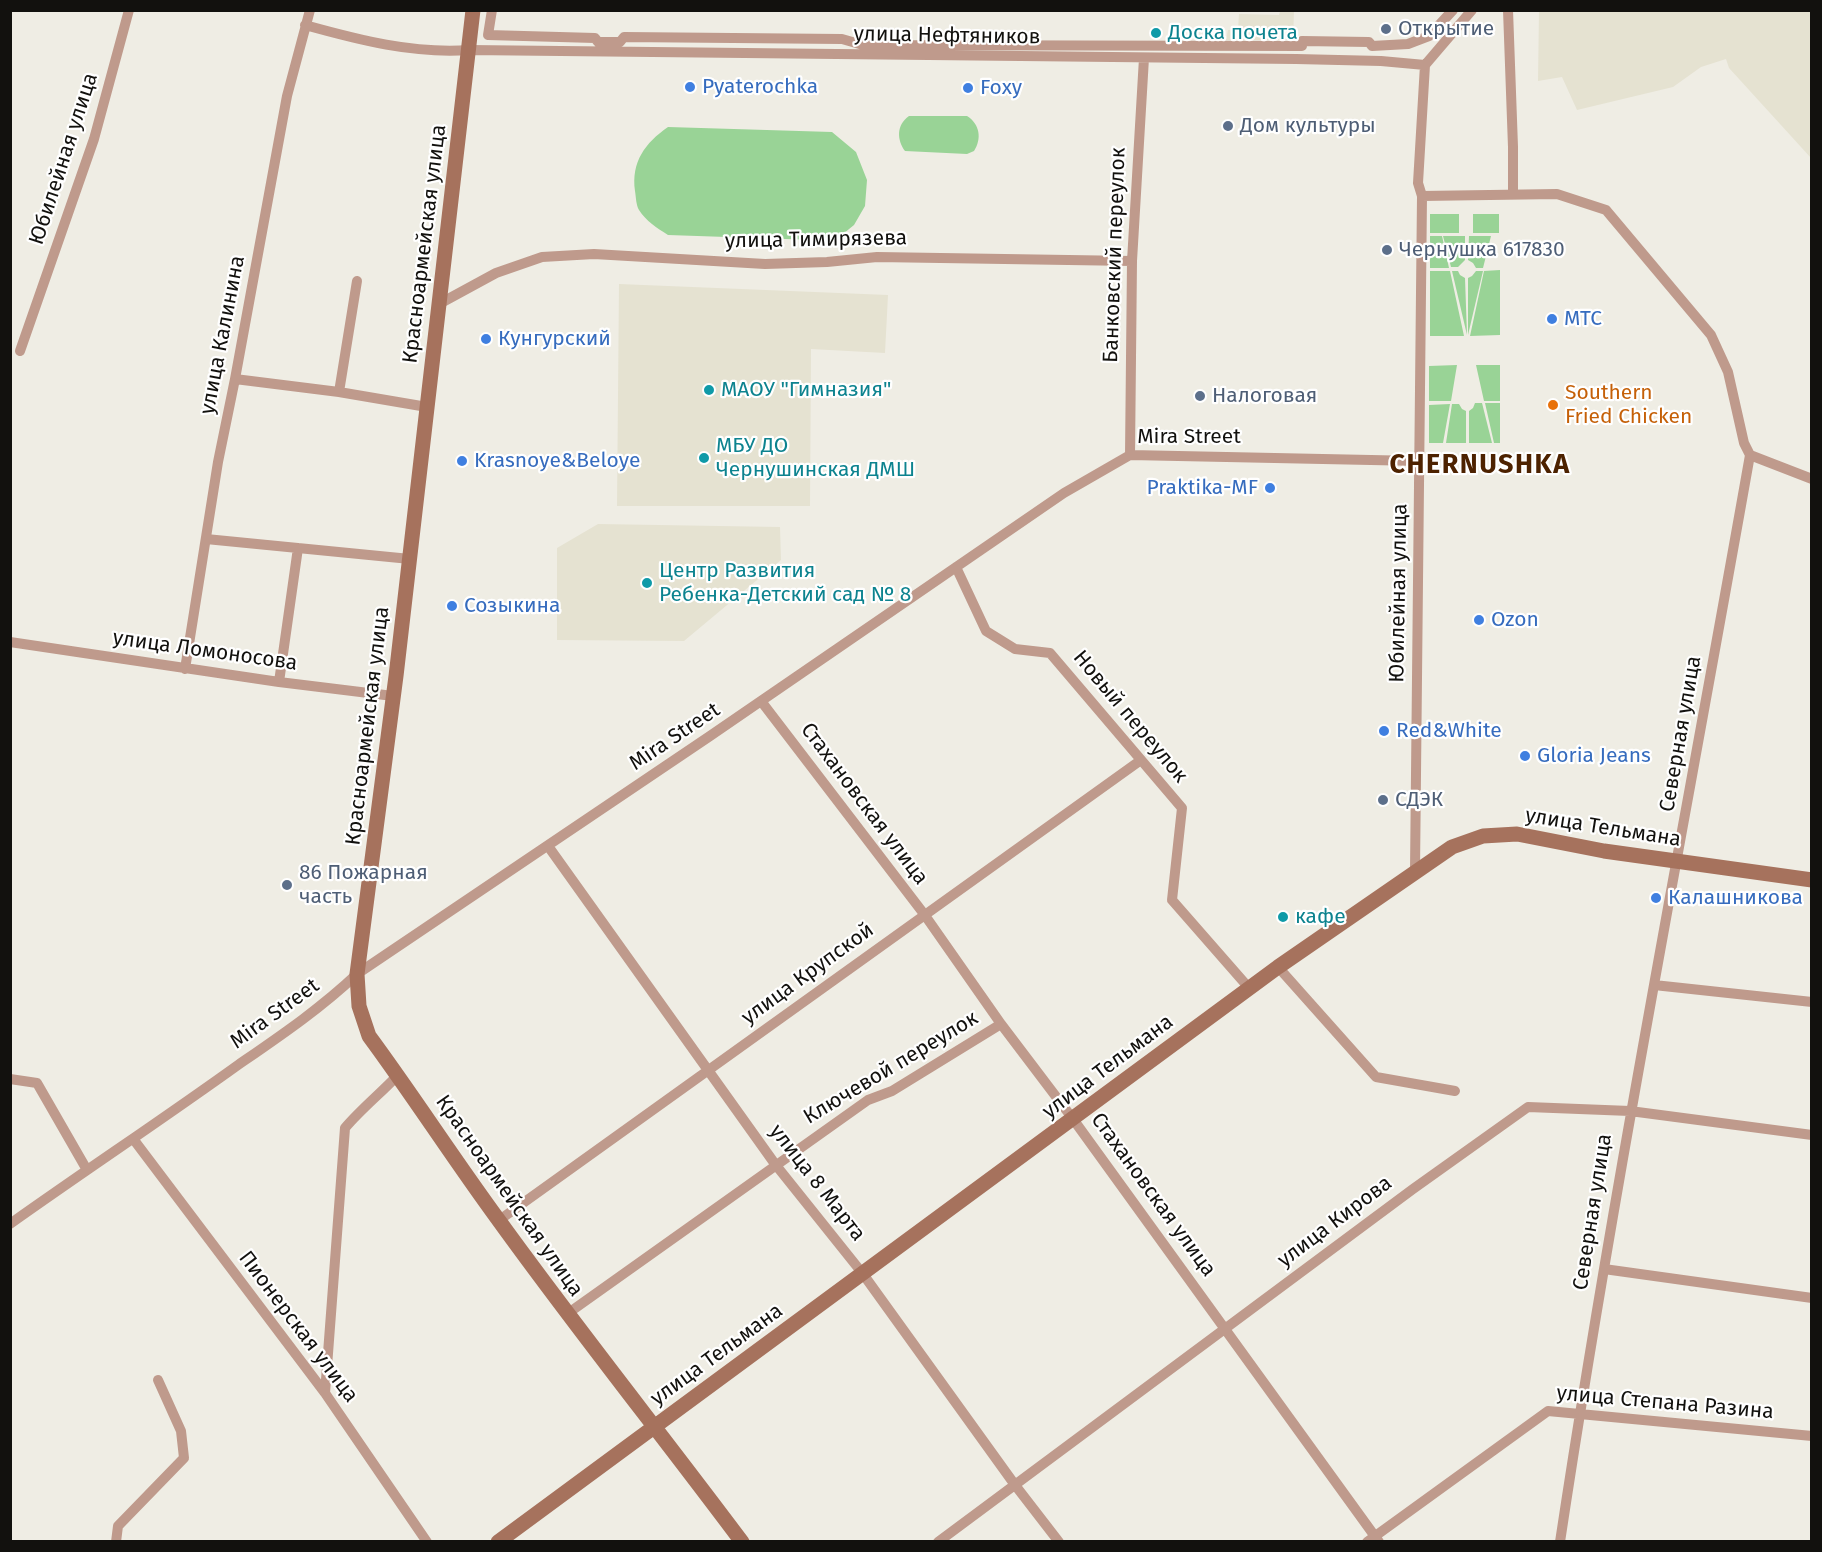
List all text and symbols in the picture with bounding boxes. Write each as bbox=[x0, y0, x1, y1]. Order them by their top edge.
place label: Открытие bbox=[1398, 16, 1494, 42]
place label: Доска почета bbox=[1168, 20, 1298, 46]
street label: улица Нефтяников bbox=[853, 22, 1041, 50]
marker: Открытие bbox=[1379, 22, 1393, 36]
marker: Доска почета bbox=[1149, 26, 1163, 40]
street label: Юбилейная улица bbox=[24, 70, 104, 248]
place label: Pyaterochka bbox=[702, 74, 818, 100]
place label: Foxy bbox=[980, 75, 1022, 101]
marker: Pyaterochka bbox=[683, 80, 697, 94]
marker: Foxy bbox=[961, 81, 975, 95]
place label: Дом культуры bbox=[1240, 113, 1376, 139]
marker: Дом культуры bbox=[1221, 119, 1235, 133]
street label: Красноармейская улица bbox=[398, 123, 452, 365]
street label: Банковский переулок bbox=[1099, 147, 1131, 363]
street label: улица Тимирязева bbox=[725, 226, 907, 254]
place label: Чернушка 617830 bbox=[1399, 237, 1565, 263]
marker: Чернушка 617830 bbox=[1380, 243, 1394, 257]
street label: улица Калинина bbox=[195, 253, 251, 417]
place label: МТС bbox=[1564, 306, 1602, 332]
marker: МТС bbox=[1545, 312, 1559, 326]
place label: Кунгурский bbox=[498, 326, 611, 352]
marker: Кунгурский bbox=[479, 332, 493, 346]
place label: МАОУ "Гимназия" bbox=[721, 377, 891, 403]
place label: Southern Fried Chicken bbox=[1565, 380, 1692, 430]
marker: МАОУ "Гимназия" bbox=[702, 383, 716, 397]
place label: Налоговая bbox=[1212, 383, 1317, 409]
marker: Налоговая bbox=[1193, 389, 1207, 403]
marker: Southern Fried Chicken bbox=[1546, 398, 1560, 412]
street label: Mira Street bbox=[1137, 424, 1241, 450]
place label: МБУ ДО Чернушинская ДМШ bbox=[716, 433, 915, 483]
place label: Krasnoye&Beloye bbox=[474, 448, 640, 474]
district label: CHERNUSHKA bbox=[1389, 449, 1571, 481]
marker: МБУ ДО Чернушинская ДМШ bbox=[697, 451, 711, 465]
marker: Krasnoye&Beloye bbox=[455, 454, 469, 468]
place label: Praktika-MF bbox=[1146, 475, 1258, 501]
marker: Praktika-MF bbox=[1263, 481, 1277, 495]
street label: Юбилейная улица bbox=[1385, 503, 1413, 683]
place label: Центр Развития Ребенка-Детский сад № 8 bbox=[659, 558, 911, 608]
marker: Центр Развития Ребенка-Детский сад № 8 bbox=[640, 576, 654, 590]
place label: Созыкина bbox=[464, 593, 560, 619]
marker: Созыкина bbox=[445, 599, 459, 613]
street label: Красноармейская улица bbox=[341, 605, 395, 847]
place label: Ozon bbox=[1491, 607, 1539, 633]
marker: Ozon bbox=[1472, 613, 1486, 627]
street label: улица Ломоносова bbox=[111, 626, 299, 676]
street label: Новый переулок bbox=[1067, 646, 1193, 788]
street label: Северная улица bbox=[1655, 654, 1707, 814]
street label: Mira Street bbox=[625, 698, 725, 776]
street label: Стахановская улица bbox=[795, 718, 933, 890]
place label: Red&White bbox=[1396, 718, 1502, 744]
marker: Red&White bbox=[1377, 724, 1391, 738]
place label: Gloria Jeans bbox=[1537, 743, 1651, 769]
marker: Gloria Jeans bbox=[1518, 749, 1532, 763]
place label: СДЭК bbox=[1395, 787, 1443, 813]
marker: СДЭК bbox=[1376, 793, 1390, 807]
street label: улица Тельмана bbox=[1523, 803, 1683, 853]
place label: 86 Пожарная часть bbox=[299, 860, 428, 910]
marker: 86 Пожарная часть bbox=[280, 878, 294, 892]
place label: Калашникова bbox=[1668, 885, 1803, 911]
marker: Калашникова bbox=[1649, 891, 1663, 905]
place label: кафе bbox=[1295, 904, 1346, 930]
marker: кафе bbox=[1276, 910, 1290, 924]
street label: улица Крупской bbox=[737, 918, 879, 1030]
street label: Mira Street bbox=[226, 973, 324, 1055]
street label: Ключевой переулок bbox=[799, 1006, 983, 1130]
street label: улица Тельмана bbox=[1038, 1010, 1178, 1124]
street label: Красноармейская улица bbox=[430, 1090, 588, 1302]
street label: Стахановская улица bbox=[1085, 1108, 1221, 1282]
street label: улица 8 Марта bbox=[764, 1120, 870, 1246]
street label: Северная улица bbox=[1568, 1132, 1618, 1292]
street label: улица Кирова bbox=[1273, 1171, 1397, 1273]
street label: Пионерская улица bbox=[233, 1246, 363, 1408]
street label: улица Тельмана bbox=[646, 1299, 788, 1411]
street label: улица Степана Разина bbox=[1555, 1381, 1775, 1425]

